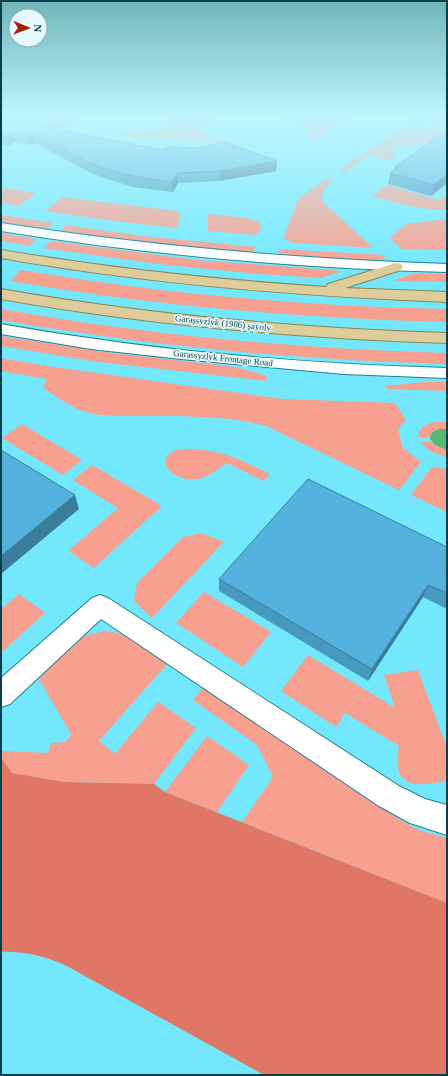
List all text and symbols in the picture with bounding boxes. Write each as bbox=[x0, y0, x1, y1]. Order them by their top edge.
north arrow bbox=[8, 8, 48, 48]
text: N bbox=[32, 24, 44, 32]
street label: Garaşsyzlyk (1986) şaýoly bbox=[174, 313, 272, 333]
street label: Garassyzlyk Frontage Road bbox=[173, 348, 274, 368]

